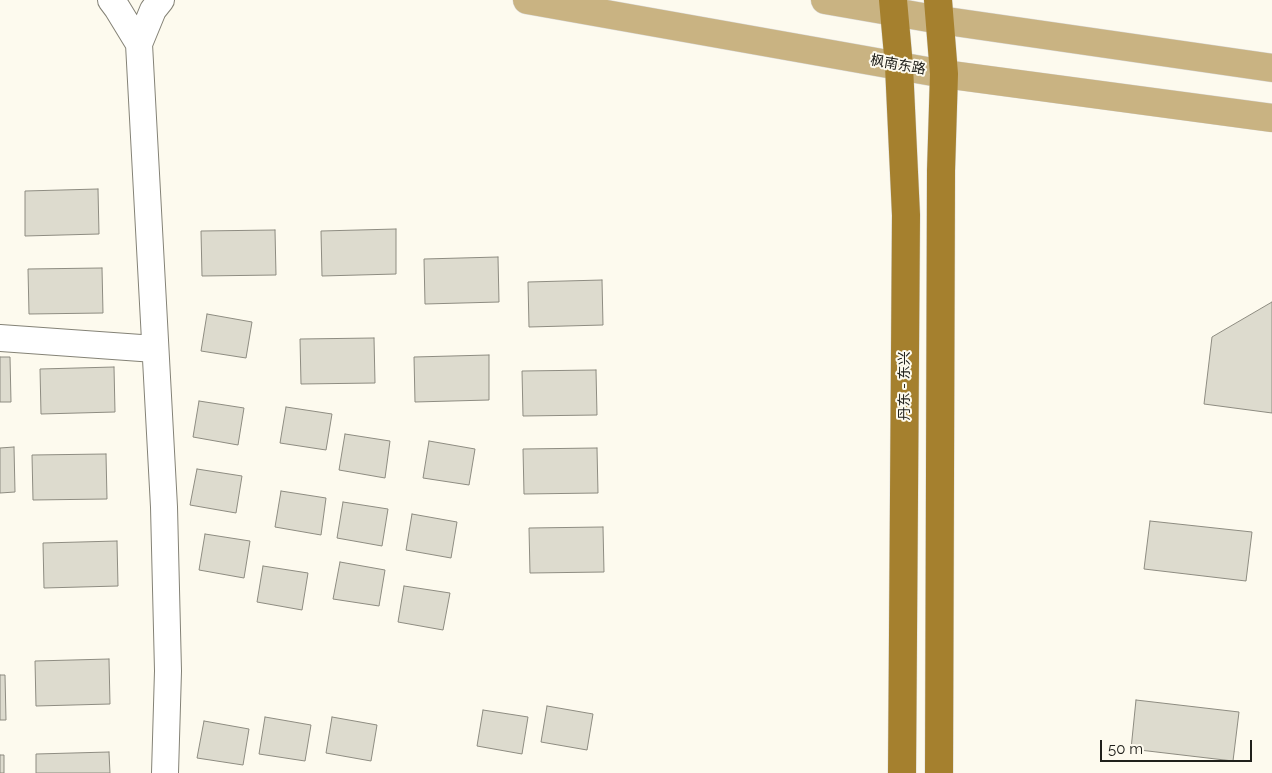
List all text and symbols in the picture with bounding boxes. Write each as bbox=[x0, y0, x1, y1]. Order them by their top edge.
street label: 枫南东路 bbox=[869, 52, 927, 78]
street label: 丹东 - 东兴 bbox=[897, 351, 913, 421]
scale bar bbox=[1102, 730, 1254, 762]
text: 50 m bbox=[1108, 740, 1143, 758]

